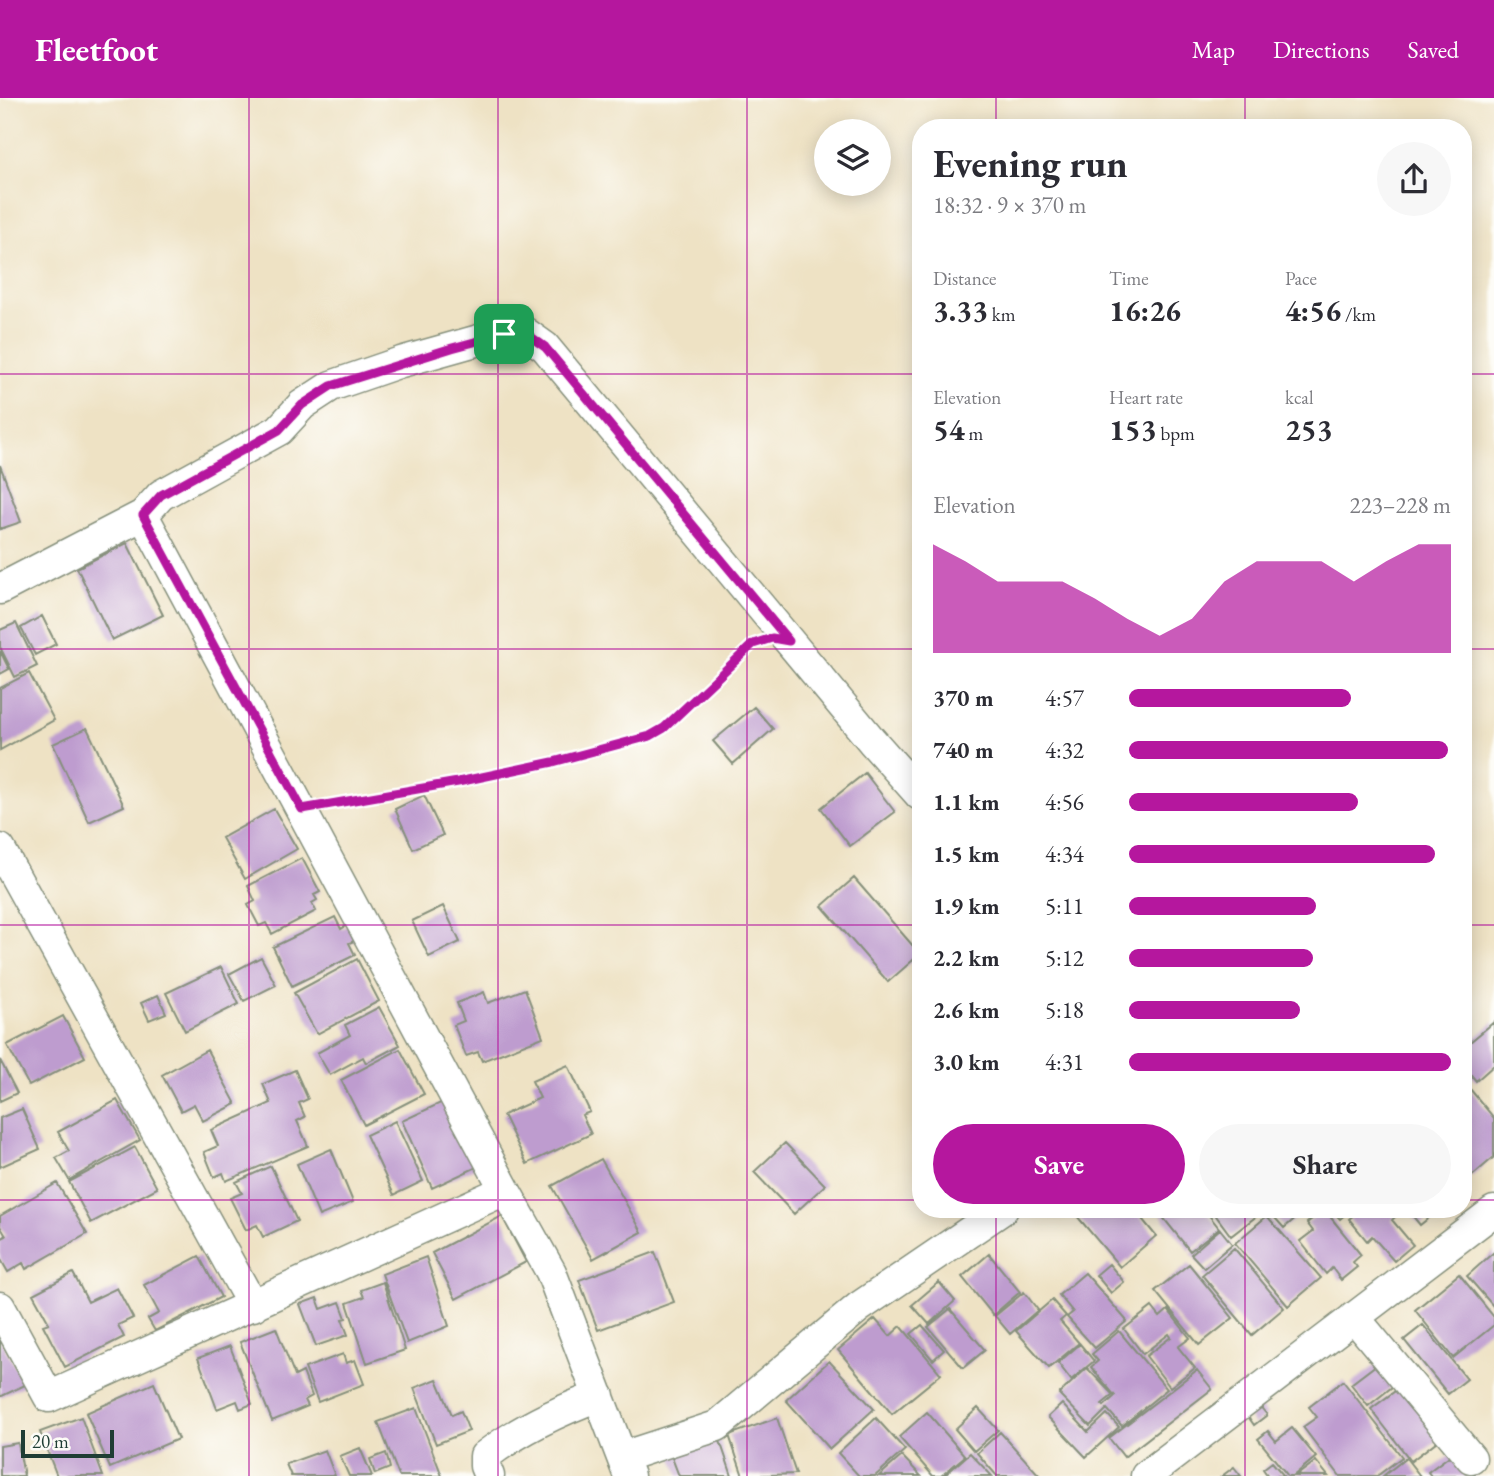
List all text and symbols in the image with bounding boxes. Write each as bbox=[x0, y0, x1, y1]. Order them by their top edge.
text: Fleetfoot bbox=[35, 28, 158, 71]
text: Map bbox=[1192, 34, 1235, 65]
text: Directions bbox=[1273, 34, 1370, 65]
text: Saved bbox=[1408, 34, 1459, 65]
map controls bbox=[814, 119, 891, 196]
button: layers bbox=[814, 119, 891, 196]
text: Evening run bbox=[933, 139, 1128, 188]
button: share bbox=[1377, 142, 1451, 216]
text: 18:32 · 9 × 370 m bbox=[933, 190, 1086, 220]
text: Distance bbox=[933, 266, 996, 291]
text: Time bbox=[1109, 266, 1149, 291]
text: Pace bbox=[1285, 266, 1317, 291]
text: 3.33 bbox=[933, 291, 988, 330]
text: 16:26 bbox=[1109, 291, 1181, 330]
text: 4:56 bbox=[1285, 291, 1341, 330]
text: km bbox=[988, 302, 1016, 327]
text: /km bbox=[1341, 302, 1376, 327]
pin bbox=[474, 304, 534, 364]
icon: arrive bbox=[485, 315, 523, 353]
text: Elevation bbox=[933, 385, 1001, 410]
text: Heart rate bbox=[1109, 385, 1183, 410]
text: kcal bbox=[1285, 385, 1314, 410]
text: 54 bbox=[933, 410, 965, 449]
text: 153 bbox=[1109, 410, 1157, 449]
text: 253 bbox=[1285, 410, 1333, 449]
text: m bbox=[965, 421, 983, 446]
text: bpm bbox=[1157, 421, 1195, 446]
text: Elevation bbox=[933, 490, 1016, 520]
text: 223–228 m bbox=[1350, 490, 1451, 520]
text: 370 m bbox=[933, 683, 994, 713]
text: 4:57 bbox=[1045, 683, 1084, 713]
text: 740 m bbox=[933, 735, 994, 765]
text: 4:32 bbox=[1045, 735, 1084, 765]
text: 1.1 km bbox=[933, 787, 1000, 817]
text: 4:56 bbox=[1045, 787, 1084, 817]
text: 1.5 km bbox=[933, 839, 1000, 869]
text: 4:34 bbox=[1045, 839, 1084, 869]
text: 1.9 km bbox=[933, 891, 1000, 921]
text: 5:11 bbox=[1045, 891, 1084, 921]
text: 2.2 km bbox=[933, 943, 1000, 973]
text: 5:12 bbox=[1045, 943, 1084, 973]
text: 2.6 km bbox=[933, 995, 1000, 1025]
text: 5:18 bbox=[1045, 995, 1084, 1025]
text: 3.0 km bbox=[933, 1047, 1000, 1077]
text: 4:31 bbox=[1045, 1047, 1084, 1077]
button: Save bbox=[933, 1124, 1185, 1204]
button: Share bbox=[1199, 1124, 1451, 1204]
scale bar bbox=[21, 1427, 114, 1459]
text: 20 m bbox=[32, 1429, 69, 1454]

